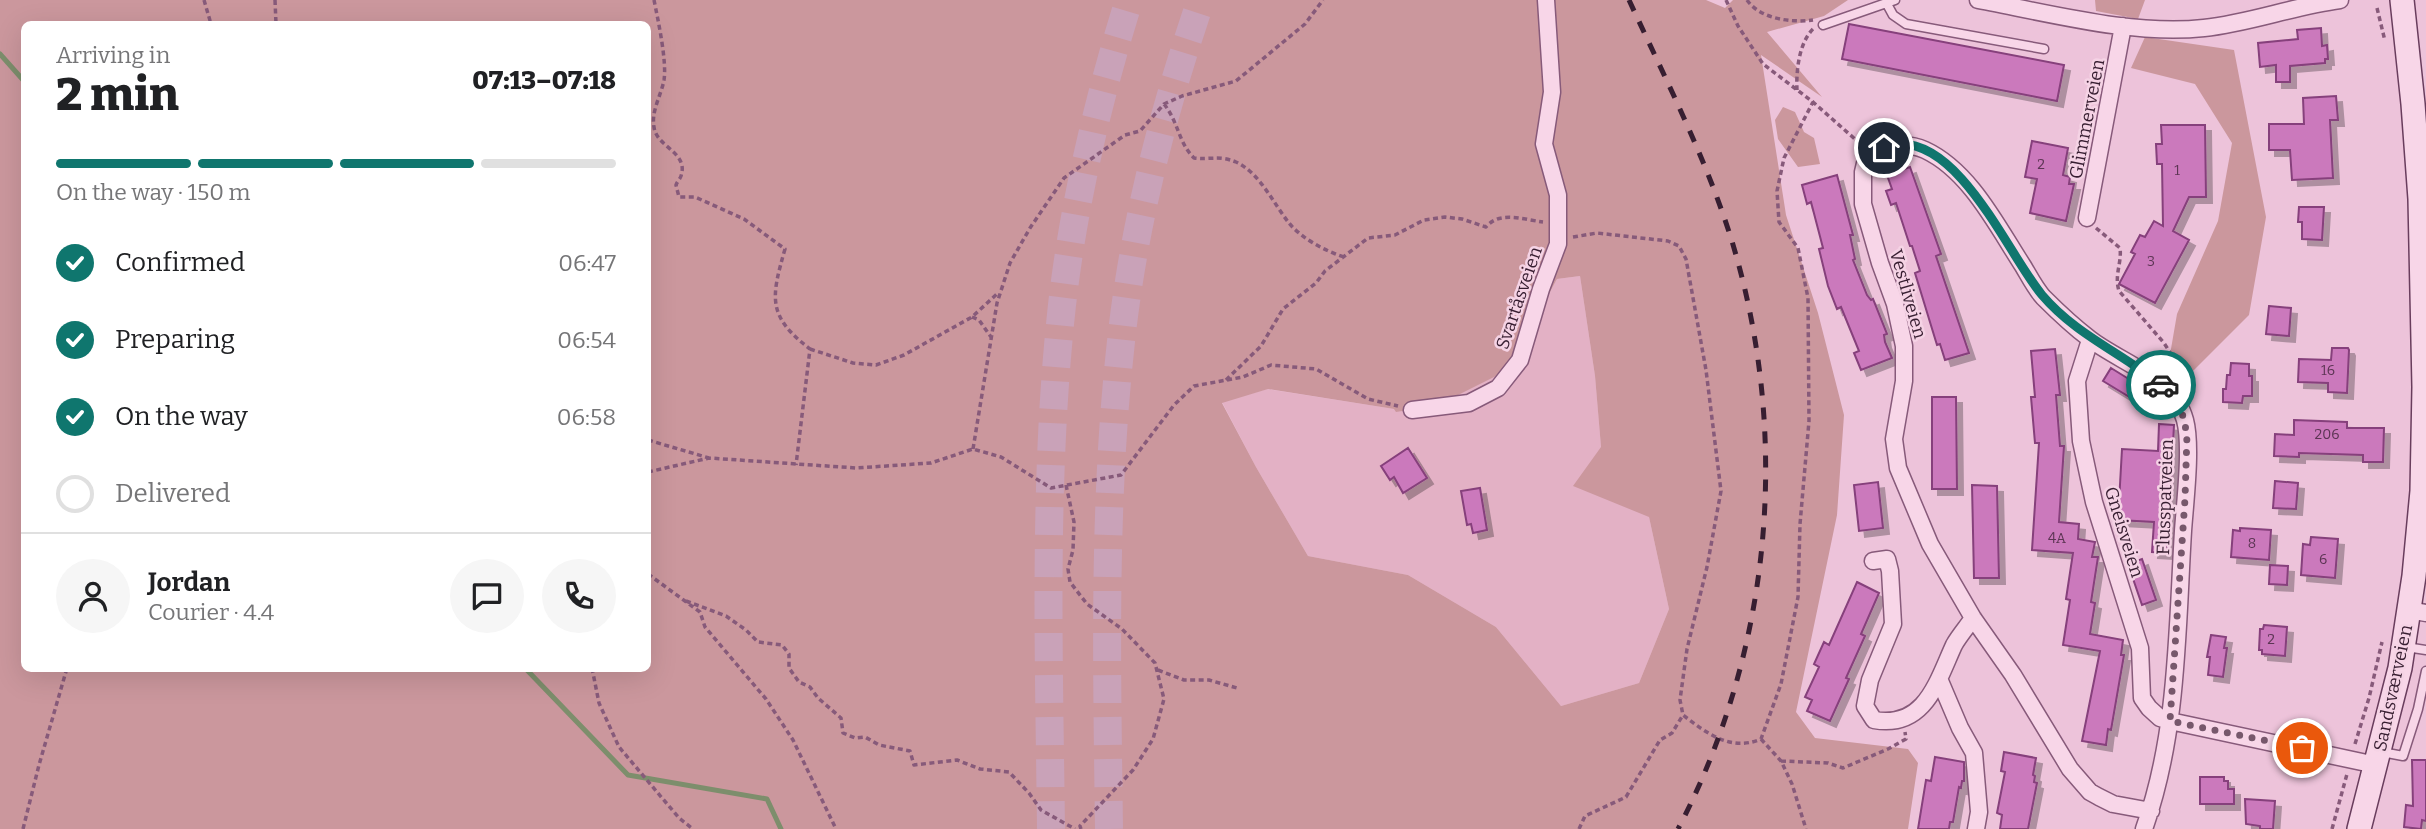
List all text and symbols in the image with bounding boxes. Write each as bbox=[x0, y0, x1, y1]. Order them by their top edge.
text: Arriving in bbox=[56, 41, 170, 69]
street label: Glimmerveien bbox=[2065, 57, 2110, 181]
text: 07:13–07:18 bbox=[472, 65, 616, 96]
text: 2 min bbox=[56, 67, 179, 122]
pin bbox=[1854, 118, 1914, 178]
icon: home bbox=[1865, 129, 1903, 167]
house number: 2 bbox=[2037, 156, 2045, 173]
house number: 1 bbox=[2174, 162, 2180, 179]
text: On the way · 150 m bbox=[56, 178, 250, 206]
street label: Svartåsveien bbox=[1491, 243, 1547, 352]
icon: check bbox=[56, 244, 94, 282]
text: Confirmed bbox=[115, 247, 245, 278]
street label: Vestliveien bbox=[1885, 247, 1931, 342]
text: 06:47 bbox=[558, 249, 616, 277]
house number: 3 bbox=[2147, 253, 2155, 270]
icon: check bbox=[56, 321, 94, 359]
text: Preparing bbox=[115, 324, 235, 355]
text: 06:54 bbox=[557, 326, 616, 354]
courier bbox=[2126, 350, 2196, 420]
house number: 16 bbox=[2321, 362, 2335, 379]
icon: car bbox=[2142, 366, 2180, 404]
icon: check bbox=[56, 398, 94, 436]
text: On the way bbox=[115, 401, 248, 432]
text: 06:58 bbox=[557, 403, 616, 431]
house number: 206 bbox=[2315, 426, 2339, 443]
street label: Flusspatveien bbox=[2152, 438, 2178, 555]
text: Delivered bbox=[115, 478, 230, 509]
street label: Gneisveien bbox=[2100, 484, 2148, 581]
house number: 4A bbox=[2048, 530, 2066, 547]
house number: 8 bbox=[2248, 535, 2256, 552]
house number: 6 bbox=[2319, 551, 2327, 568]
button: person bbox=[56, 559, 130, 633]
button: chat bbox=[450, 559, 524, 633]
button: phone bbox=[542, 559, 616, 633]
text: Jordan bbox=[148, 567, 230, 598]
text: Courier · 4.4 bbox=[148, 598, 274, 626]
street label: Sandsværveien bbox=[2369, 622, 2417, 753]
house number: 2 bbox=[2267, 631, 2275, 648]
pin bbox=[2272, 718, 2332, 778]
icon: bag bbox=[2283, 729, 2321, 767]

